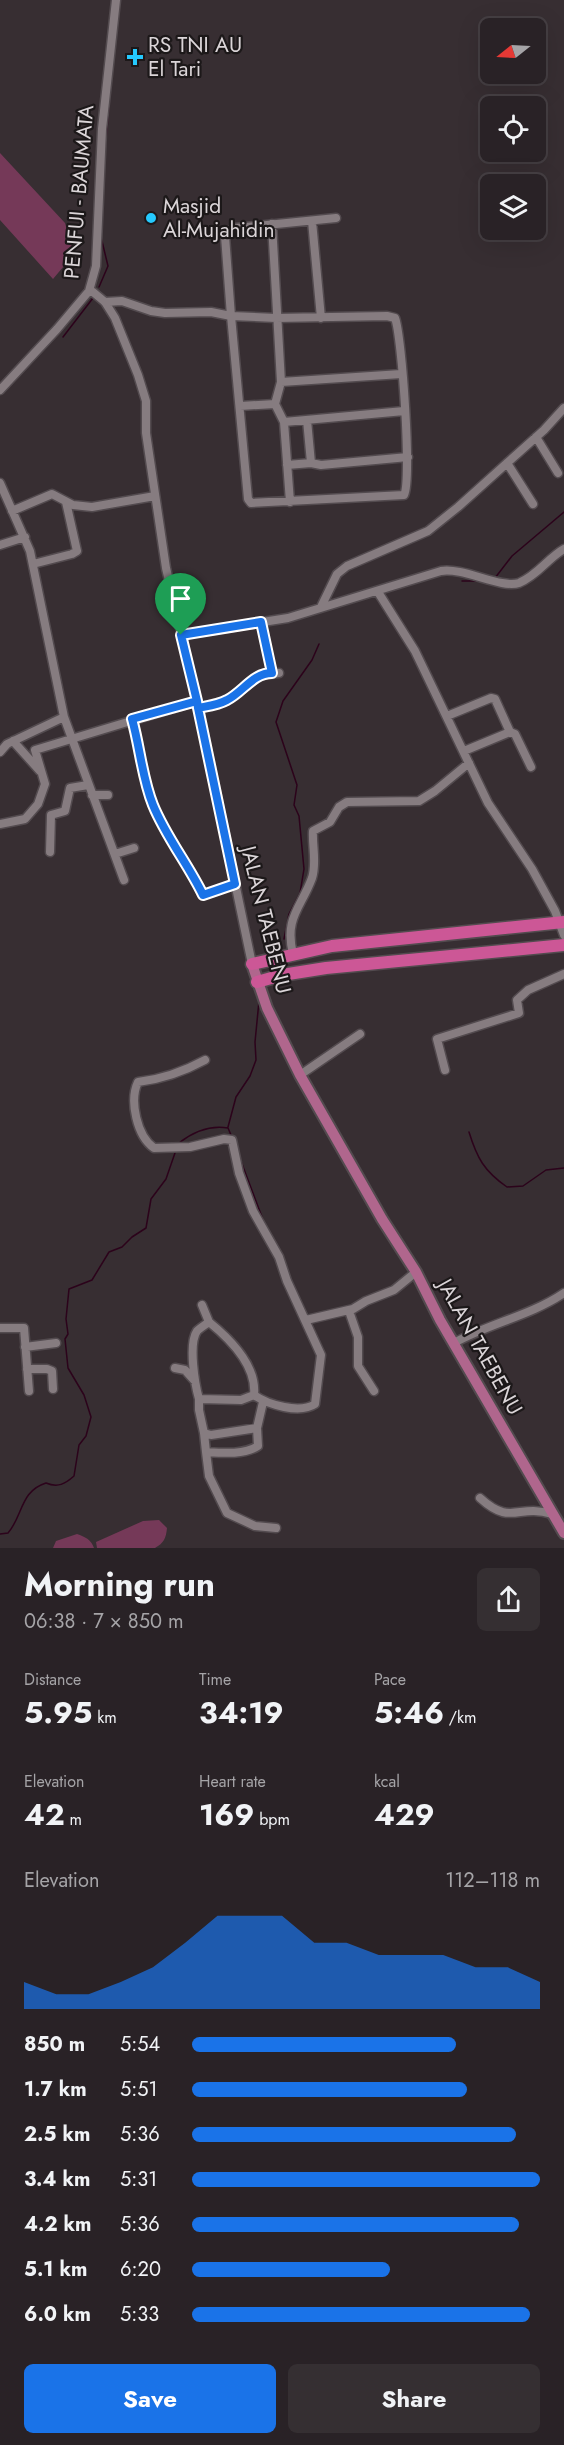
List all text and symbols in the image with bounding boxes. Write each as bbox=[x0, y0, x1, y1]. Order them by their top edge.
north arrow bbox=[480, 18, 546, 84]
map controls bbox=[480, 18, 546, 240]
place label: RS TNI AU El Tari bbox=[148, 30, 242, 84]
marker: RS TNI AU El Tari bbox=[126, 48, 144, 66]
button: locate bbox=[480, 96, 546, 162]
street label: PENFUI - BAUMATA bbox=[56, 104, 102, 280]
button: layers bbox=[480, 174, 546, 240]
place label: Masjid Al-Mujahidin bbox=[163, 191, 274, 245]
marker: Masjid Al-Mujahidin bbox=[144, 211, 158, 225]
pin bbox=[155, 573, 206, 635]
icon: arrive bbox=[164, 582, 197, 615]
street label: JALAN TAEBENU bbox=[232, 840, 299, 997]
street label: JALAN TAEBENU bbox=[429, 1271, 530, 1420]
text: Morning run bbox=[24, 1561, 215, 1608]
button: share bbox=[477, 1568, 540, 1631]
text: 06:38 · 7 × 850 m bbox=[24, 1607, 184, 1636]
text: Distance bbox=[24, 1668, 81, 1691]
text: Time bbox=[199, 1668, 231, 1691]
text: Pace bbox=[374, 1668, 406, 1691]
text: 5.95 bbox=[24, 1691, 92, 1734]
text: 34:19 bbox=[199, 1691, 284, 1734]
text: 5:46 bbox=[374, 1691, 444, 1734]
text: km bbox=[92, 1706, 117, 1729]
text: /km bbox=[444, 1706, 477, 1729]
text: Elevation bbox=[24, 1770, 84, 1793]
text: Heart rate bbox=[199, 1770, 266, 1793]
text: kcal bbox=[374, 1770, 400, 1793]
text: 42 bbox=[24, 1793, 65, 1836]
text: 169 bbox=[199, 1793, 254, 1836]
text: 429 bbox=[374, 1793, 435, 1836]
text: m bbox=[65, 1808, 82, 1831]
text: bpm bbox=[254, 1808, 290, 1831]
text: Elevation bbox=[24, 1866, 99, 1895]
text: 112–118 m bbox=[445, 1866, 540, 1895]
text: 850 m bbox=[24, 2030, 85, 2059]
text: 5:54 bbox=[120, 2030, 160, 2059]
text: 1.7 km bbox=[24, 2075, 87, 2104]
text: 5:51 bbox=[120, 2075, 158, 2104]
text: 2.5 km bbox=[24, 2120, 90, 2149]
text: 5:36 bbox=[120, 2120, 160, 2149]
text: 3.4 km bbox=[24, 2165, 90, 2194]
text: 5:31 bbox=[120, 2165, 157, 2194]
text: 4.2 km bbox=[24, 2210, 91, 2239]
text: 5:36 bbox=[120, 2210, 160, 2239]
text: 5.1 km bbox=[24, 2255, 87, 2284]
text: 6:20 bbox=[120, 2255, 161, 2284]
text: 6.0 km bbox=[24, 2300, 91, 2329]
text: 5:33 bbox=[120, 2300, 159, 2329]
button: Save bbox=[24, 2364, 276, 2433]
button: Share bbox=[288, 2364, 540, 2433]

